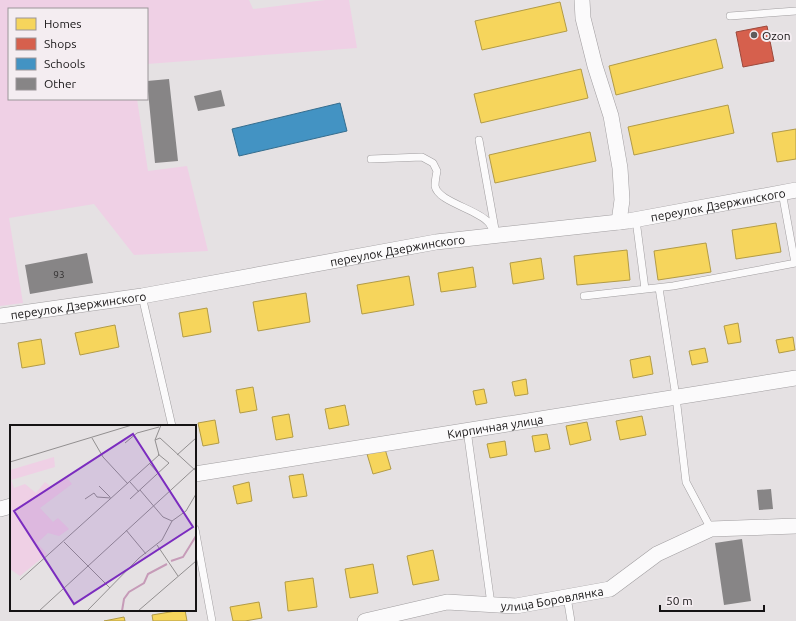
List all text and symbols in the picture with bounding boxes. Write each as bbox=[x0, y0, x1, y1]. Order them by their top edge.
legend bbox=[8, 8, 148, 100]
text: Homes bbox=[44, 17, 82, 30]
place label: Ozon bbox=[762, 29, 791, 42]
marker: Ozon bbox=[749, 30, 759, 40]
text: Shops bbox=[44, 37, 76, 50]
text: Schools bbox=[44, 57, 85, 70]
text: Other bbox=[44, 77, 77, 90]
street label: переулок Дзержинского bbox=[650, 186, 787, 223]
street label: переулок Дзержинского bbox=[329, 232, 466, 268]
house number: 93 bbox=[53, 269, 65, 280]
street label: переулок Дзержинского bbox=[10, 289, 147, 321]
street label: Кирпичная улица bbox=[446, 412, 544, 440]
inset map bbox=[10, 425, 196, 611]
street label: улица Боровлянка bbox=[501, 584, 604, 613]
scale bar bbox=[660, 587, 764, 613]
text: 50 m bbox=[666, 594, 693, 607]

